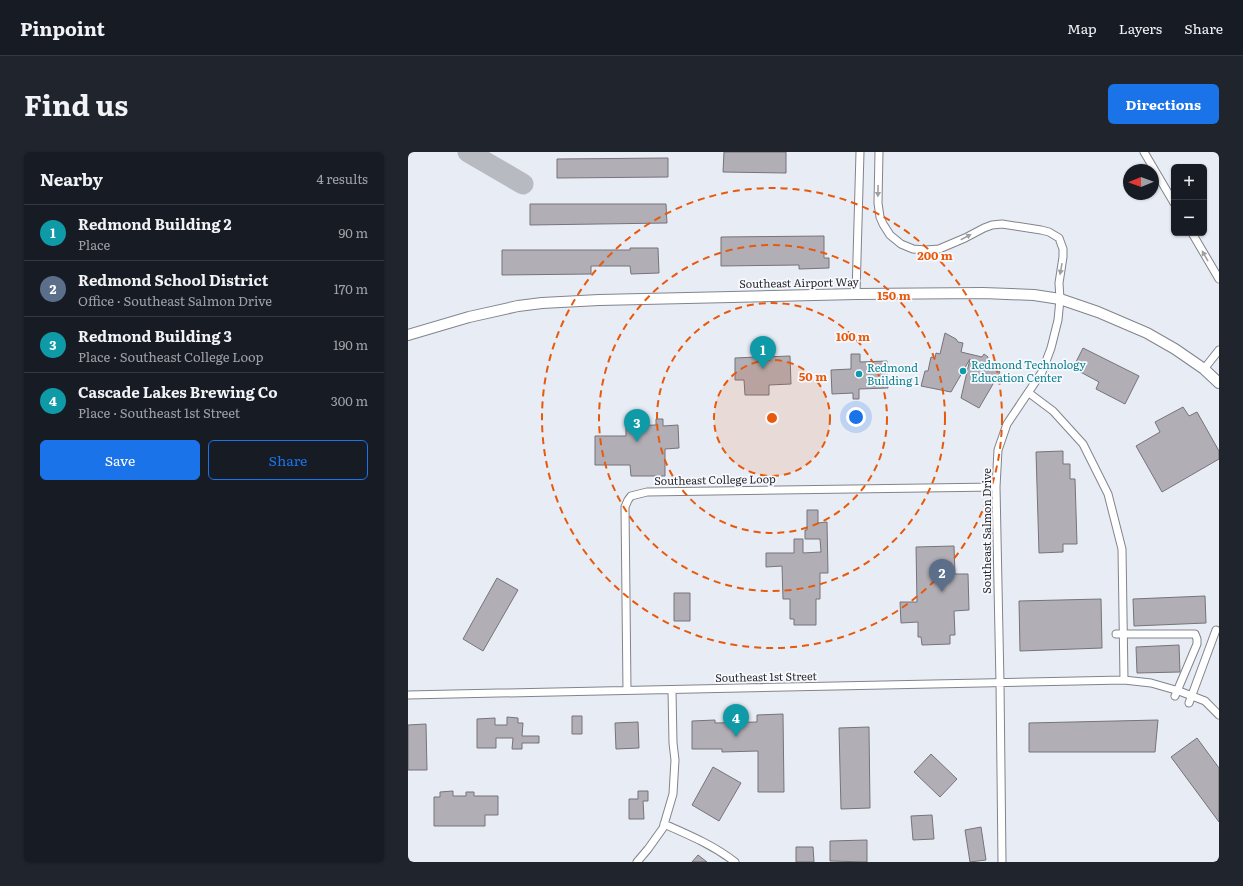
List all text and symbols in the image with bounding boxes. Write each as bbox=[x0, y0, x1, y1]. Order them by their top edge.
text: Pinpoint bbox=[20, 14, 105, 42]
text: Map bbox=[1067, 18, 1097, 38]
text: Layers bbox=[1119, 18, 1162, 38]
text: Share bbox=[1184, 18, 1223, 38]
text: Find us bbox=[24, 83, 128, 125]
button: Directions bbox=[1108, 84, 1219, 124]
north arrow bbox=[1123, 164, 1159, 200]
map controls bbox=[1171, 164, 1207, 236]
button: + bbox=[1171, 164, 1207, 200]
text: Nearby bbox=[40, 166, 103, 191]
text: 4 results bbox=[317, 169, 368, 188]
one-way arrow bbox=[875, 185, 881, 198]
button: − bbox=[1171, 200, 1207, 236]
text: Redmond Building 2 bbox=[78, 212, 232, 235]
text: 1 bbox=[50, 223, 56, 242]
text: 90 m bbox=[338, 223, 368, 242]
one-way arrow bbox=[961, 234, 972, 240]
text: Place bbox=[78, 235, 110, 254]
text: 200 m bbox=[917, 246, 953, 264]
one-way arrow bbox=[1202, 250, 1209, 262]
one-way arrow bbox=[1058, 263, 1064, 275]
text: Redmond School District bbox=[78, 268, 268, 291]
street label: Southeast Airport Way bbox=[739, 273, 860, 291]
text: 2 bbox=[50, 279, 56, 298]
text: 170 m bbox=[334, 279, 368, 298]
text: 150 m bbox=[877, 286, 911, 304]
text: Office · Southeast Salmon Drive bbox=[78, 291, 272, 310]
text: Redmond Building 3 bbox=[78, 324, 232, 347]
text: 100 m bbox=[836, 327, 870, 345]
text: 3 bbox=[49, 335, 57, 354]
text: 190 m bbox=[333, 335, 368, 354]
pin: 1 bbox=[750, 336, 776, 369]
text: Place · Southeast College Loop bbox=[78, 347, 264, 366]
place label: Redmond Technology Education Center bbox=[971, 356, 1086, 385]
place label: Redmond Building 1 bbox=[867, 359, 919, 388]
marker: Redmond Technology Education Center bbox=[958, 366, 968, 376]
text: 50 m bbox=[799, 367, 827, 385]
marker: Redmond Building 1 bbox=[854, 369, 864, 379]
text: Cascade Lakes Brewing Co bbox=[78, 380, 278, 403]
text: 4 bbox=[49, 391, 57, 410]
text: 300 m bbox=[331, 391, 368, 410]
text: Place · Southeast 1st Street bbox=[78, 403, 240, 422]
your location bbox=[846, 407, 866, 427]
pin: 3 bbox=[624, 409, 650, 442]
centre of rings bbox=[765, 411, 779, 425]
button: Save bbox=[40, 440, 200, 480]
button: Share bbox=[208, 440, 368, 480]
street label: Southeast Salmon Drive bbox=[978, 468, 994, 594]
street label: Southeast College Loop bbox=[654, 470, 776, 488]
pin: 2 bbox=[929, 559, 955, 592]
street label: Southeast 1st Street bbox=[715, 667, 818, 685]
pin: 4 bbox=[723, 704, 749, 737]

